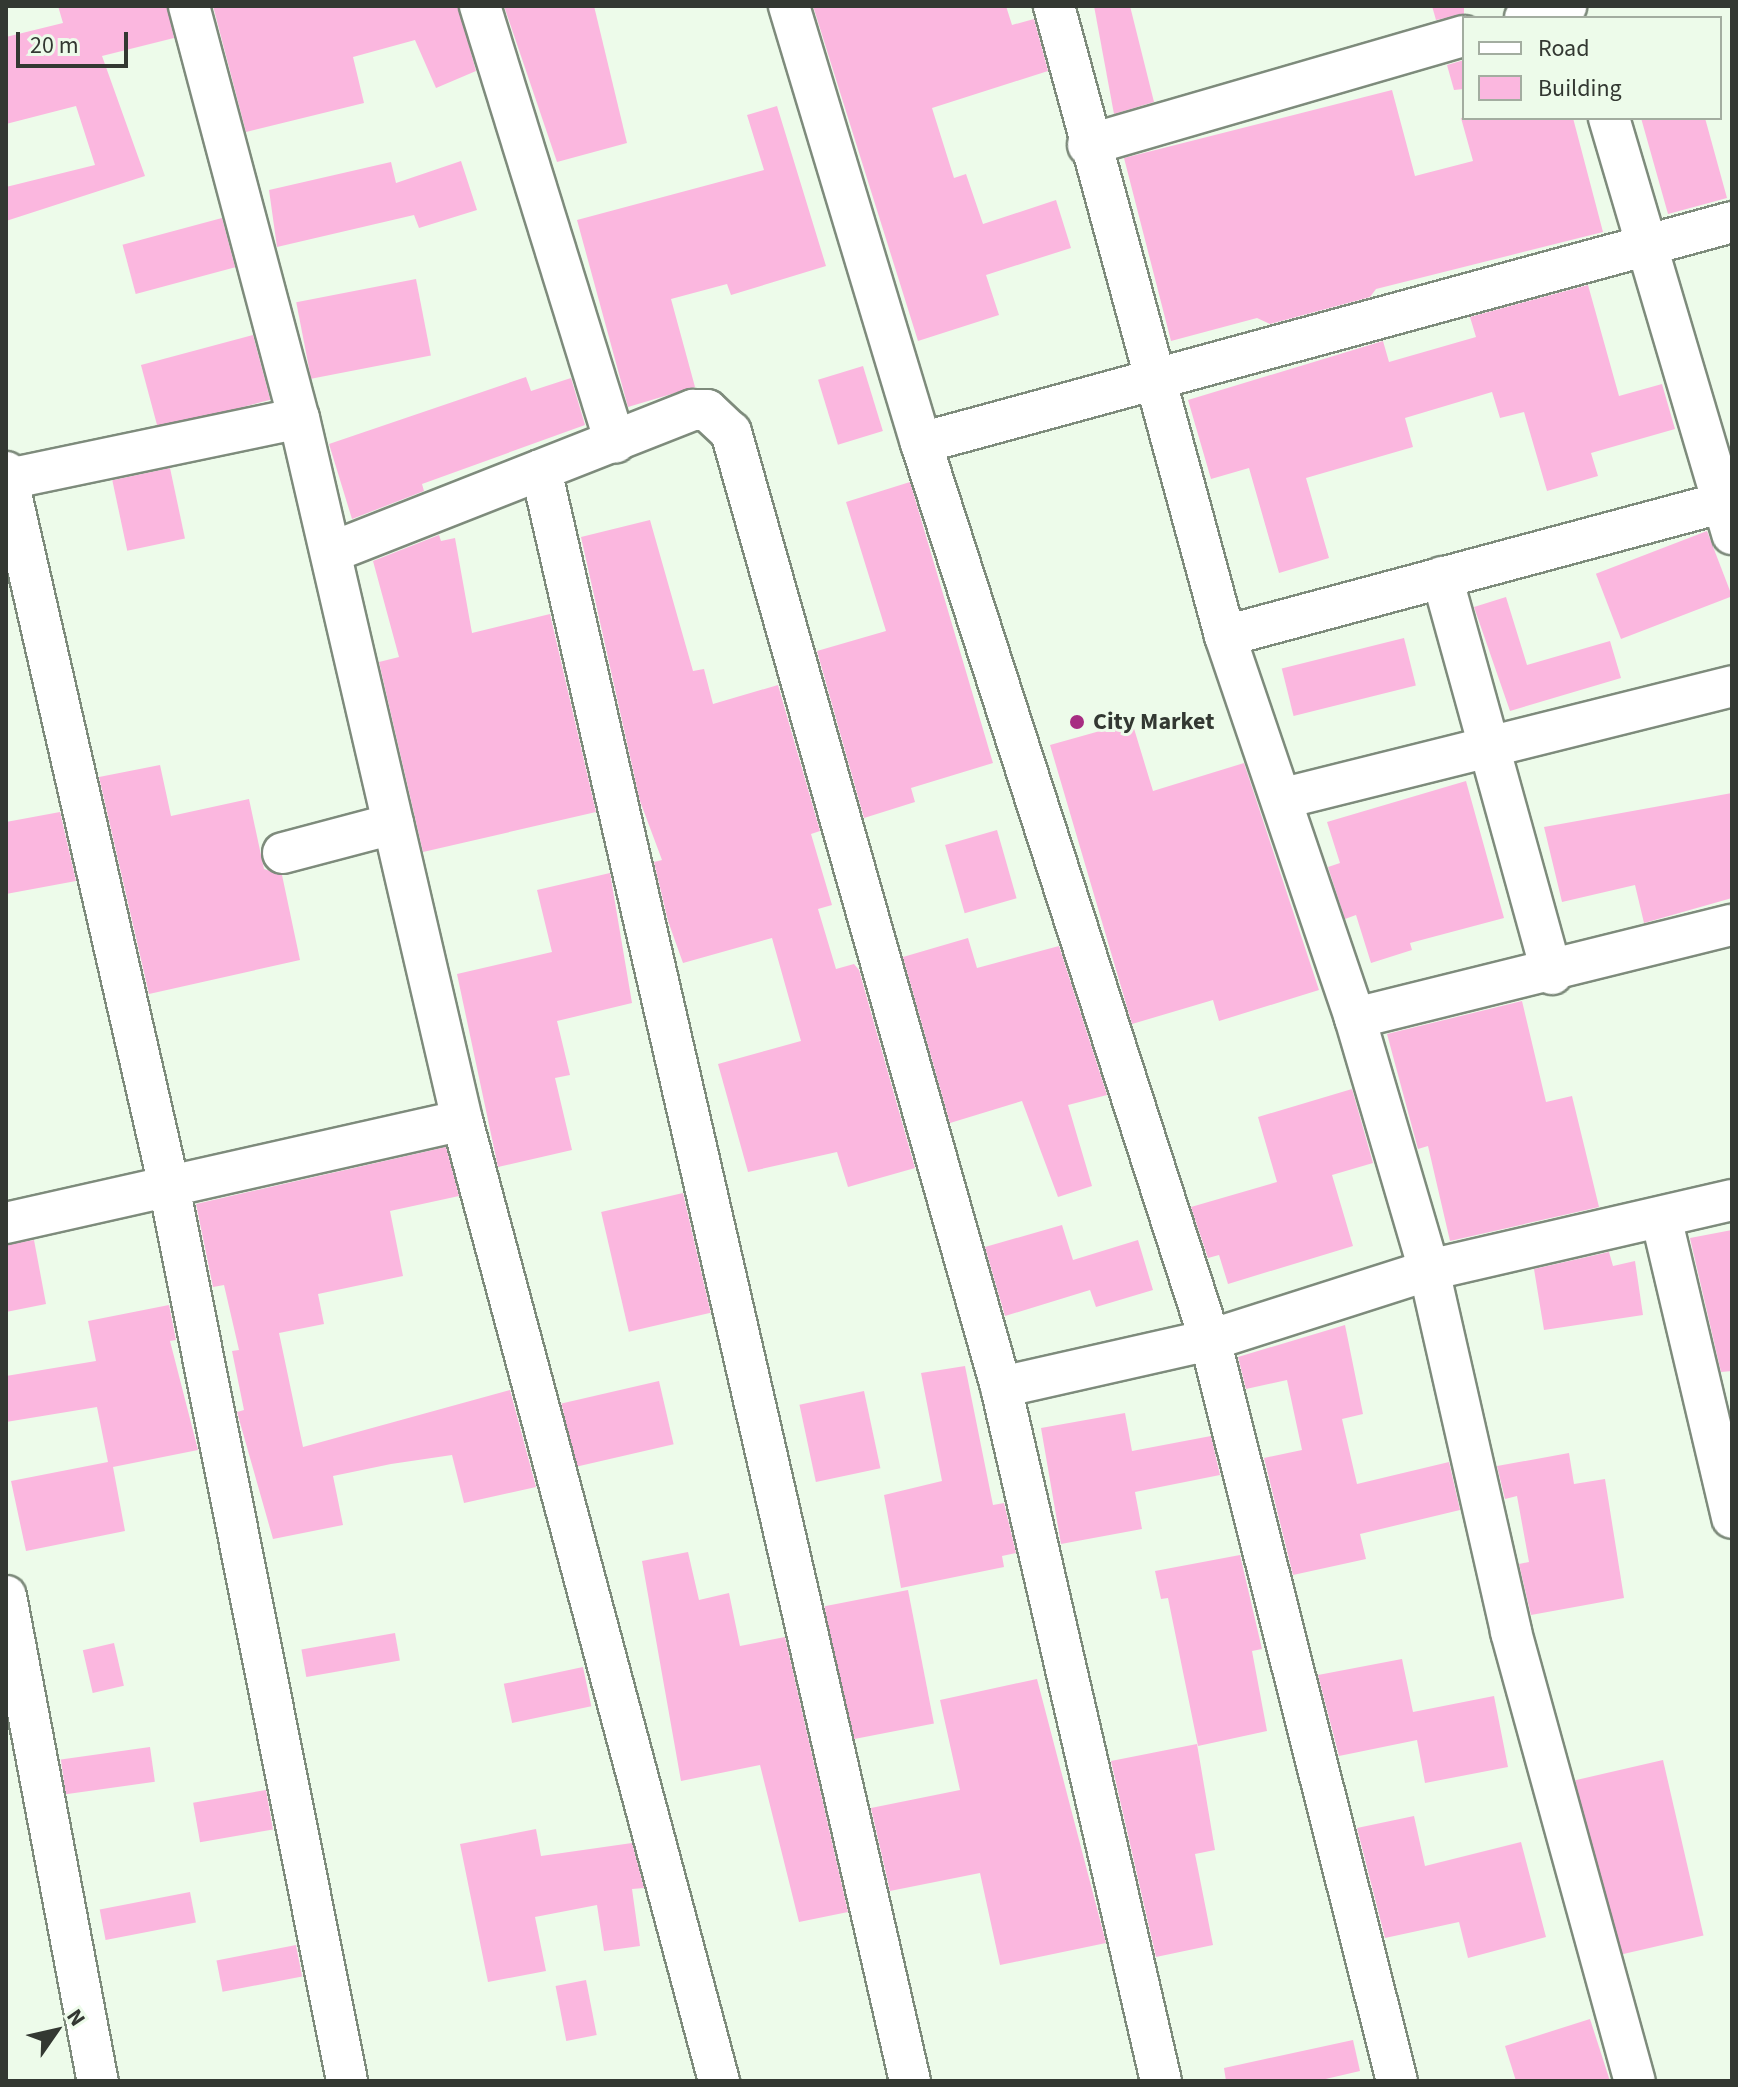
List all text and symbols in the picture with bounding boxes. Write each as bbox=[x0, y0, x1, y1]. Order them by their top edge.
scale bar bbox=[20, 16, 132, 66]
legend bbox=[1462, 16, 1722, 120]
text: 20 m bbox=[30, 28, 79, 63]
text: Road bbox=[1538, 31, 1590, 66]
text: Building bbox=[1538, 71, 1622, 106]
place label: City Market bbox=[1093, 708, 1214, 736]
marker: City Market bbox=[1068, 713, 1086, 731]
north arrow bbox=[16, 1991, 96, 2071]
text: N bbox=[59, 2003, 93, 2033]

